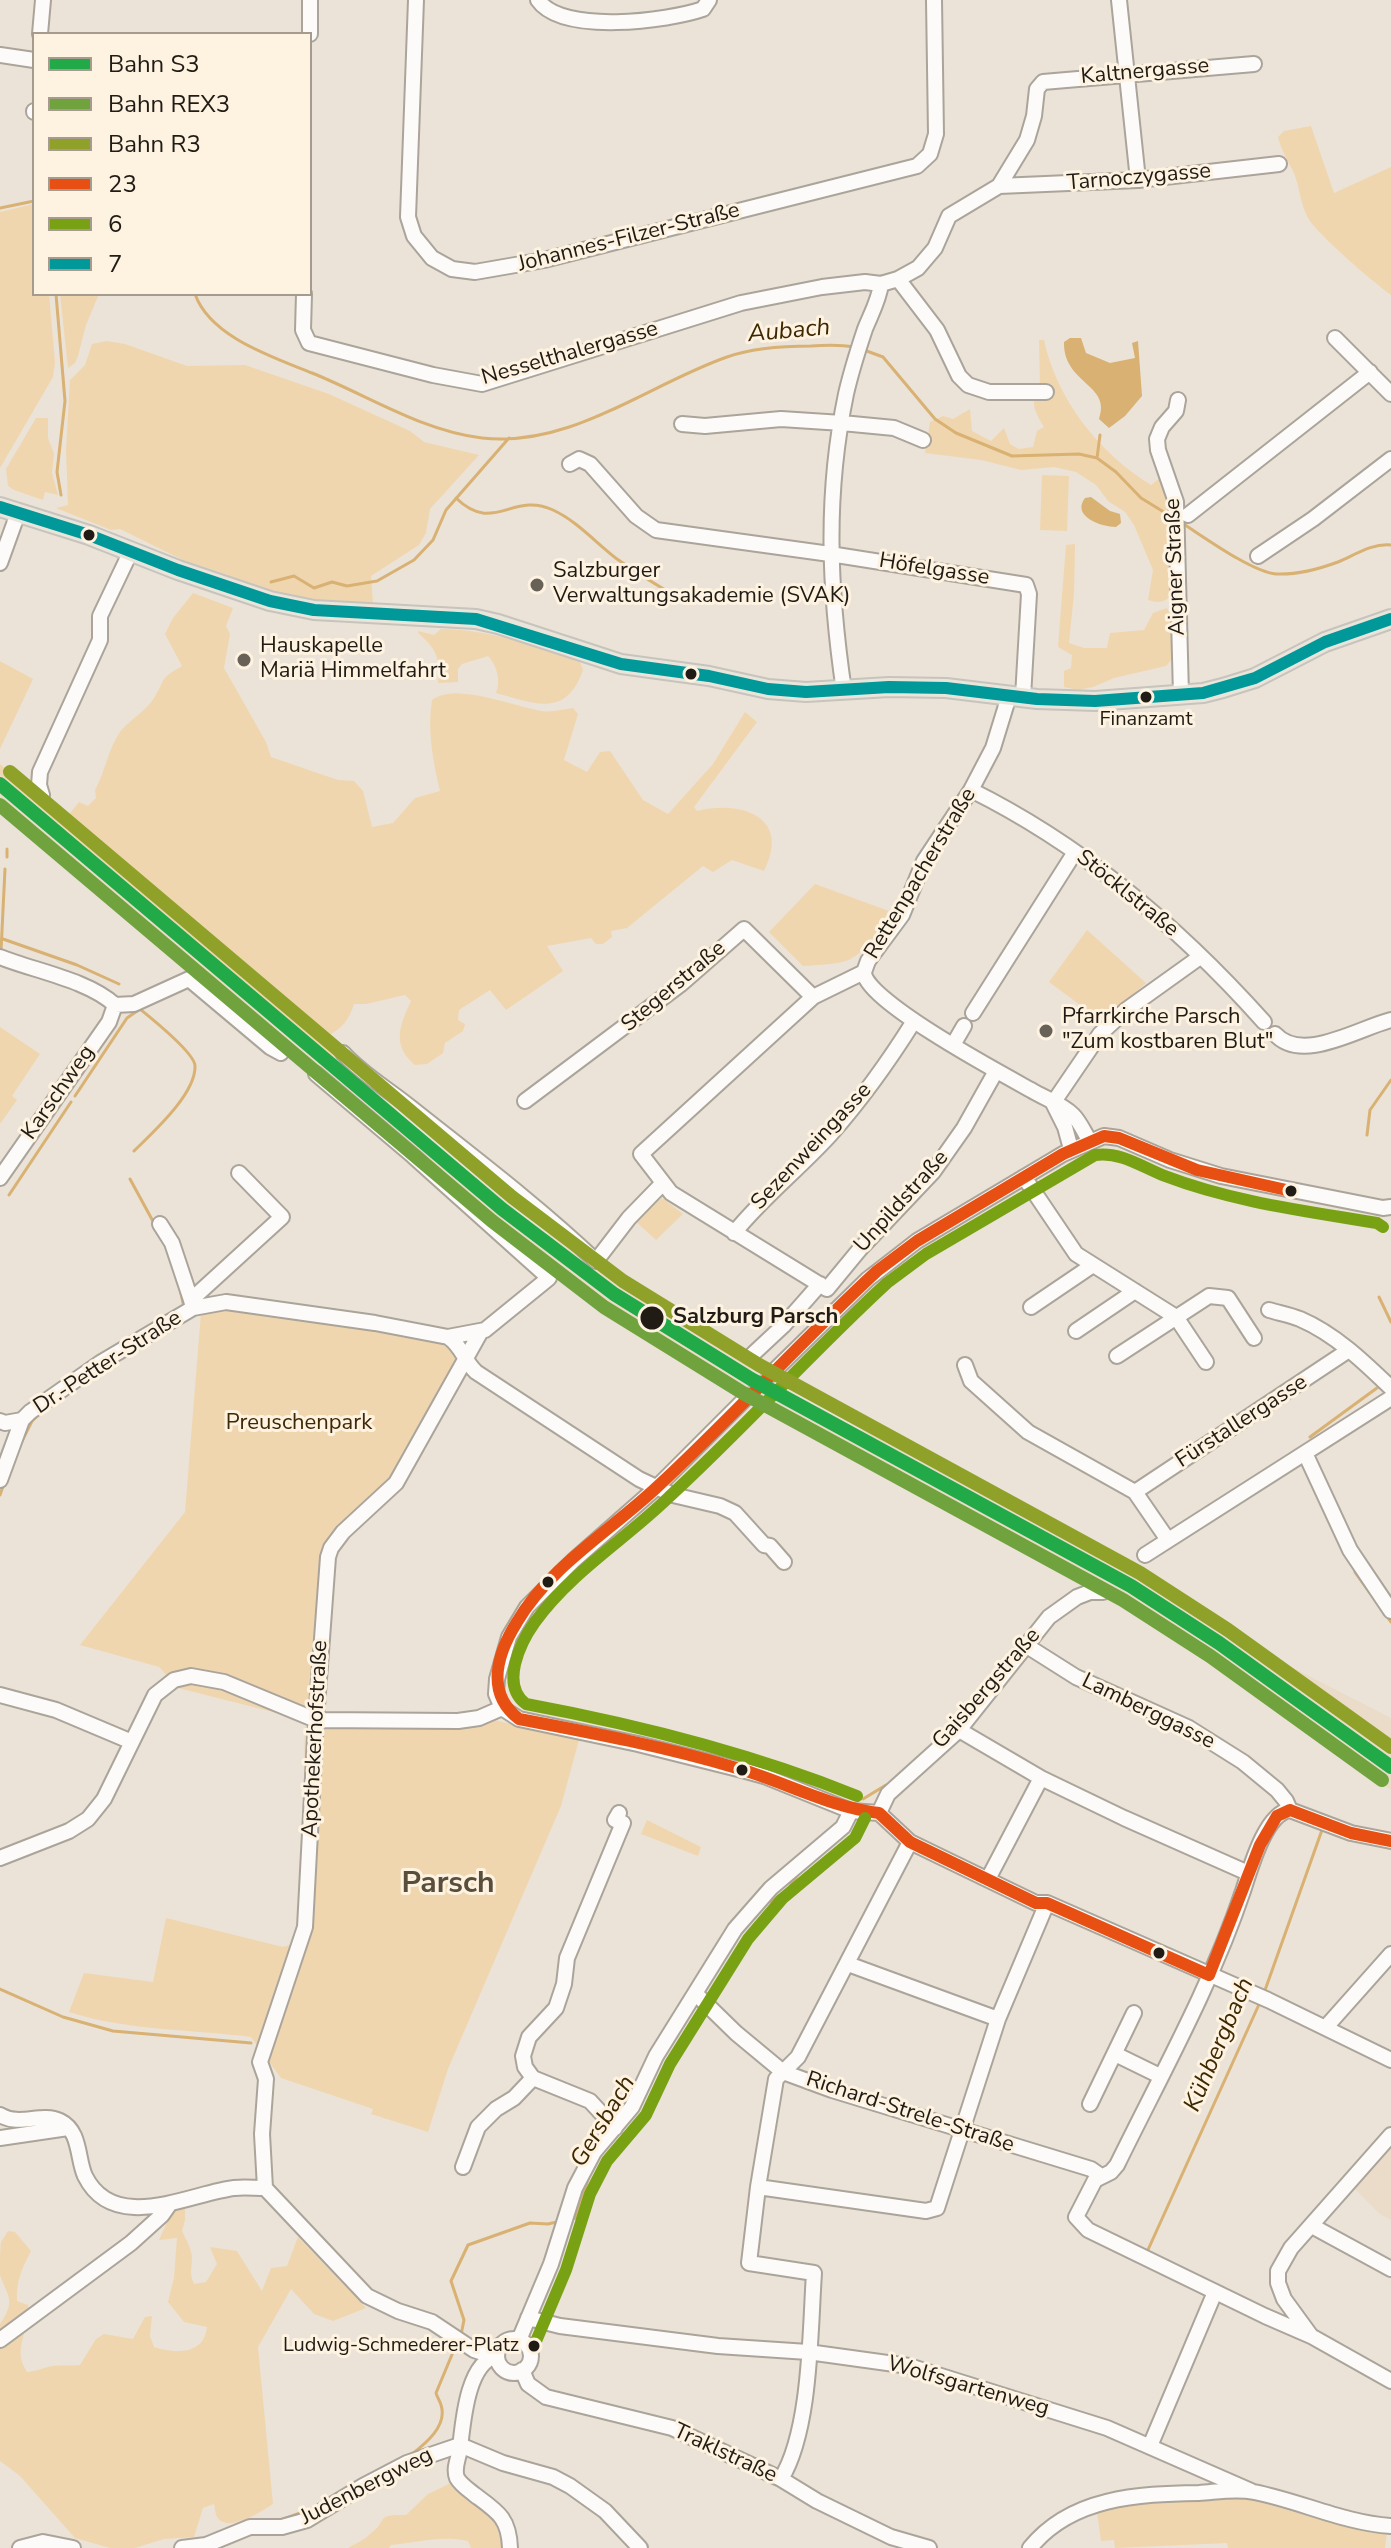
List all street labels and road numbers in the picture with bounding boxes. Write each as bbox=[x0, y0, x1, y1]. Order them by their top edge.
street label: Kaltnergasse bbox=[1080, 53, 1210, 91]
street label: Tarnoczygasse bbox=[1066, 159, 1212, 197]
street label: Johannes-Filzer-Straße bbox=[515, 198, 743, 278]
street label: Nesselthalergasse bbox=[479, 316, 661, 392]
street label: Aigner Straße bbox=[1160, 498, 1192, 636]
street label: Höfelgasse bbox=[877, 548, 991, 592]
street label: Rettenpacherstraße bbox=[860, 784, 982, 964]
street label: Stöcklstraße bbox=[1071, 845, 1183, 943]
street label: Stegerstraße bbox=[616, 936, 732, 1038]
street label: Karschweg bbox=[17, 1041, 101, 1145]
street label: Sezenweingasse bbox=[746, 1078, 878, 1216]
street label: Unpildstraße bbox=[849, 1145, 955, 1259]
street label: Dr.-Petter-Straße bbox=[29, 1305, 187, 1421]
street label: Fürstallergasse bbox=[1171, 1370, 1313, 1474]
street label: Gaisbergstraße bbox=[927, 1623, 1047, 1755]
street label: Apothekerhofstraße bbox=[298, 1640, 334, 1838]
street label: Lamberggasse bbox=[1077, 1668, 1219, 1756]
street label: Richard-Strele-Straße bbox=[803, 2067, 1017, 2159]
street label: Wolfsgartenweg bbox=[884, 2351, 1052, 2423]
street label: Traklstraße bbox=[669, 2419, 781, 2489]
street label: Judenbergweg bbox=[297, 2442, 437, 2532]

